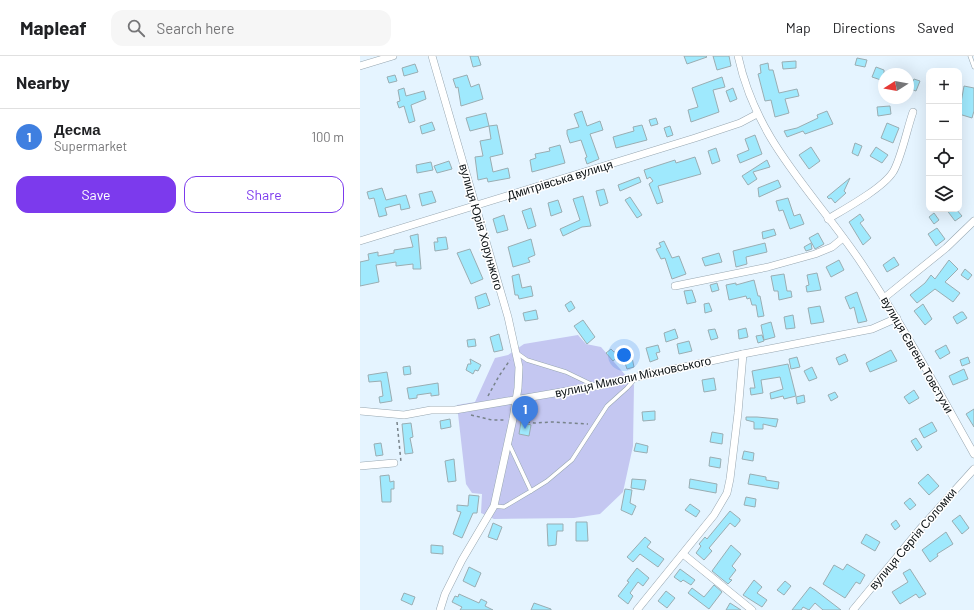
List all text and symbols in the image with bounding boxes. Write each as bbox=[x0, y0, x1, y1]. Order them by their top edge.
search box bbox=[111, 10, 391, 46]
text: Mapleaf bbox=[20, 16, 87, 39]
icon: search bbox=[125, 17, 147, 39]
text: Search here bbox=[157, 19, 235, 37]
text: Map bbox=[786, 19, 811, 36]
text: Directions bbox=[833, 19, 895, 36]
text: Saved bbox=[917, 19, 954, 36]
north arrow bbox=[878, 68, 914, 104]
map controls bbox=[926, 68, 962, 212]
button: + bbox=[926, 68, 962, 104]
text: Nearby bbox=[16, 72, 70, 92]
button: − bbox=[926, 104, 962, 140]
text: Десма bbox=[54, 120, 101, 138]
text: 1 bbox=[27, 129, 31, 145]
text: 100 m bbox=[311, 129, 344, 145]
text: Supermarket bbox=[54, 138, 127, 154]
button: locate bbox=[926, 140, 962, 176]
street label: Дмитрівська вулиця bbox=[505, 156, 615, 203]
street label: вулиця Юрія Хорунжого bbox=[456, 162, 507, 292]
button: Save bbox=[16, 176, 176, 213]
button: Share bbox=[184, 176, 344, 213]
button: layers bbox=[926, 176, 962, 212]
street label: вулиця Євгена Товстухи bbox=[878, 294, 957, 416]
your location bbox=[614, 345, 634, 365]
street label: вулиця Миколи Міхновського bbox=[553, 353, 713, 400]
pin: 1 bbox=[512, 396, 538, 429]
street label: вулиця Сергія Соломки bbox=[866, 485, 960, 593]

